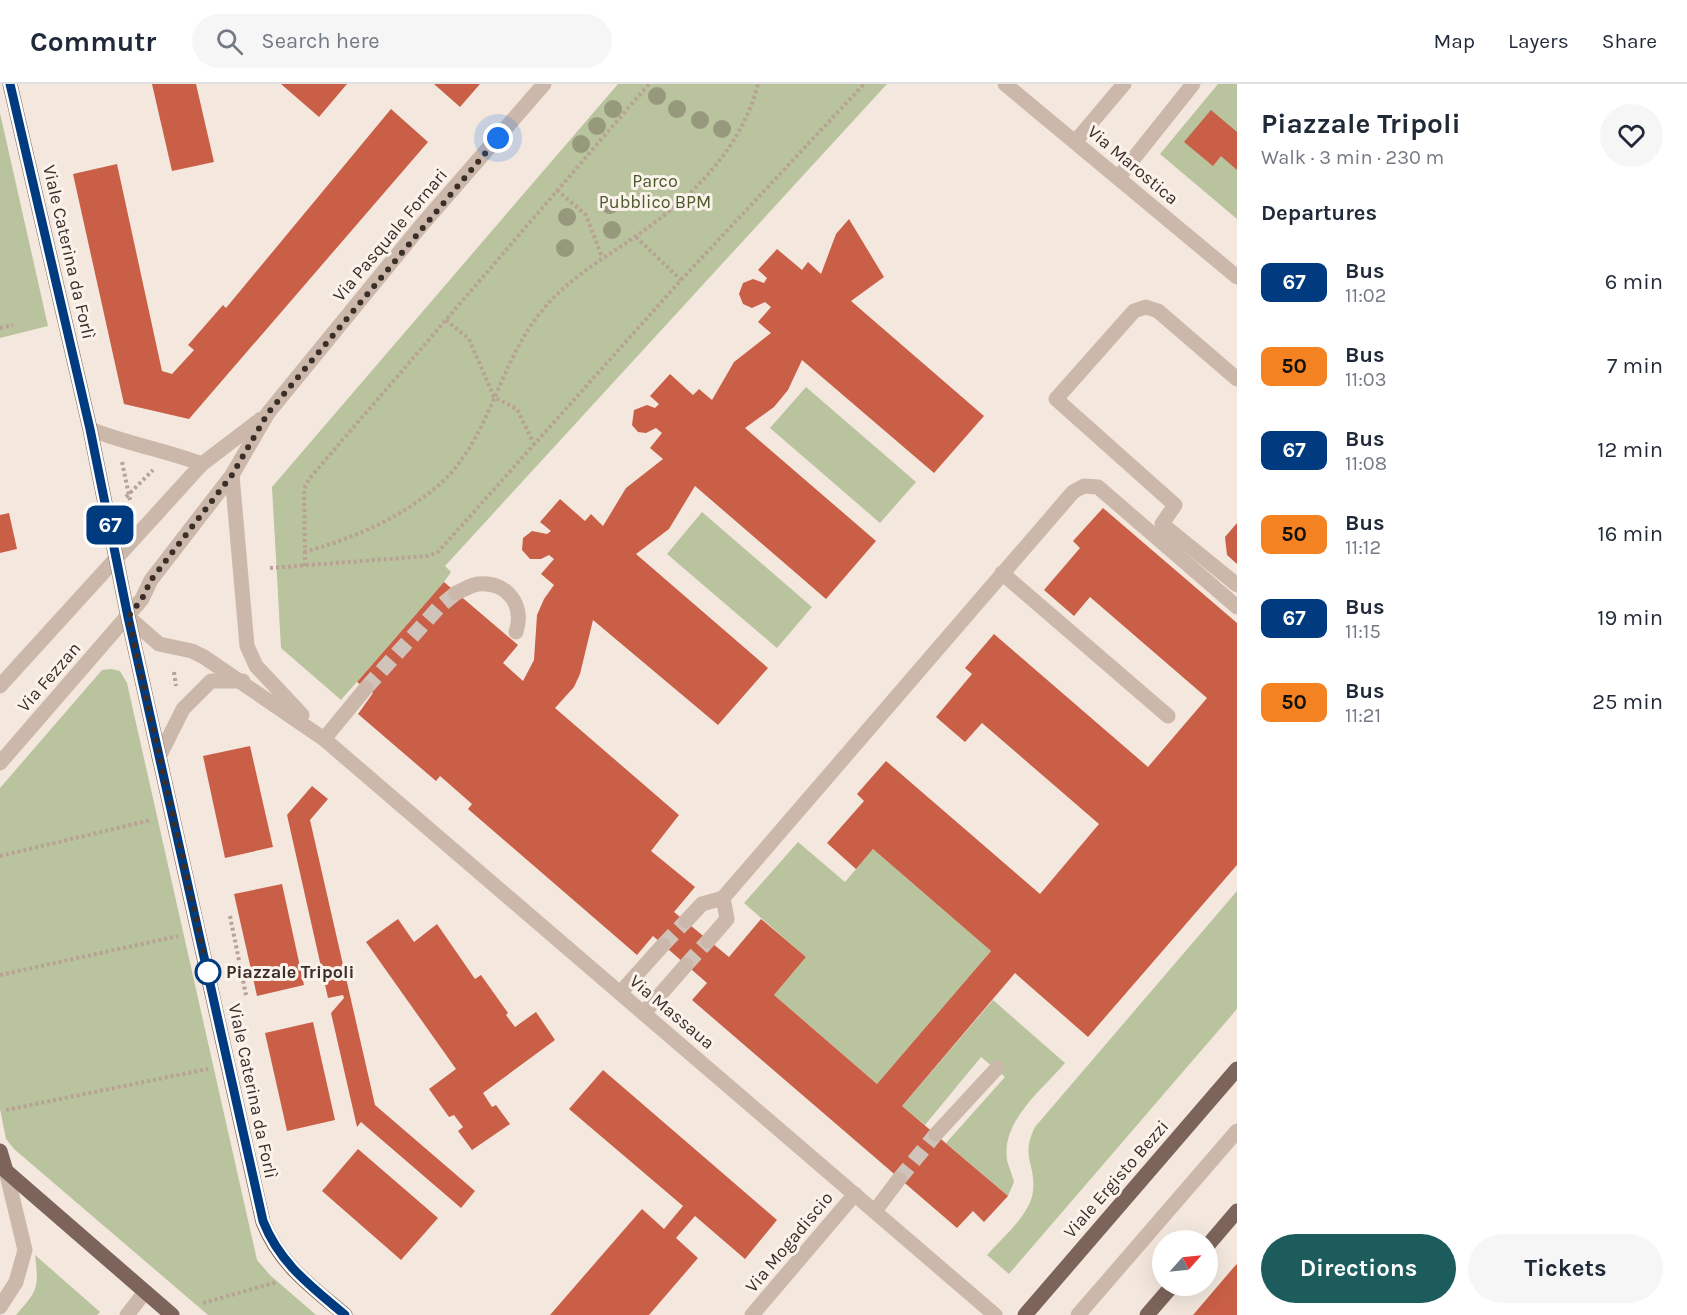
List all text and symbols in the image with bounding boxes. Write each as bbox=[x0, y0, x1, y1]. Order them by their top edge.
search box bbox=[192, 14, 612, 68]
text: Commutr bbox=[30, 25, 156, 58]
icon: search bbox=[213, 25, 246, 58]
text: Search here bbox=[261, 28, 380, 54]
text: Map bbox=[1433, 29, 1475, 53]
text: Layers bbox=[1508, 29, 1569, 53]
text: Share bbox=[1602, 29, 1657, 53]
button: heart bbox=[1600, 104, 1663, 167]
text: Piazzale Tripoli bbox=[1261, 107, 1461, 140]
street label: Via Marostica bbox=[1083, 121, 1183, 209]
your location bbox=[483, 123, 513, 153]
text: Walk · 3 min · 230 m bbox=[1261, 146, 1444, 169]
street label: Viale Caterina da Forlì bbox=[38, 163, 100, 341]
street label: Via Pasquale Fornari bbox=[328, 164, 452, 306]
park label: Parco Pubblico BPM bbox=[599, 170, 711, 213]
text: Departures bbox=[1261, 200, 1377, 226]
text: Bus bbox=[1345, 258, 1385, 284]
text: 6 min bbox=[1605, 269, 1663, 295]
text: 67 bbox=[1282, 270, 1306, 294]
text: 11:02 bbox=[1345, 284, 1386, 307]
text: Bus bbox=[1345, 342, 1385, 368]
text: 7 min bbox=[1607, 353, 1663, 379]
text: 50 bbox=[1281, 354, 1307, 378]
text: 11:03 bbox=[1345, 368, 1387, 391]
text: Bus bbox=[1345, 426, 1385, 452]
text: 12 min bbox=[1597, 437, 1663, 463]
text: 67 bbox=[1282, 438, 1306, 462]
text: 11:08 bbox=[1345, 452, 1387, 475]
line badge: 67 bbox=[83, 506, 137, 544]
text: Bus bbox=[1345, 510, 1385, 536]
text: 67 bbox=[98, 513, 122, 537]
text: 16 min bbox=[1597, 521, 1663, 547]
text: 50 bbox=[1281, 522, 1307, 546]
text: 11:12 bbox=[1345, 536, 1381, 559]
text: Bus bbox=[1345, 594, 1385, 620]
text: 19 min bbox=[1597, 605, 1663, 631]
text: 67 bbox=[1282, 606, 1306, 630]
text: 11:15 bbox=[1345, 620, 1381, 643]
street label: Via Fezzan bbox=[13, 637, 85, 717]
text: Bus bbox=[1345, 678, 1385, 704]
text: 25 min bbox=[1592, 689, 1663, 715]
text: 50 bbox=[1281, 690, 1307, 714]
text: 11:21 bbox=[1345, 704, 1381, 727]
marker: Piazzale Tripoli bbox=[195, 959, 221, 985]
place label: Piazzale Tripoli bbox=[226, 961, 354, 983]
street label: Via Massaua bbox=[625, 970, 719, 1054]
street label: Viale Caterina da Forlì bbox=[224, 1001, 282, 1181]
street label: Viale Ergisto Bezzi bbox=[1059, 1116, 1173, 1242]
street label: Via Mogadiscio bbox=[740, 1187, 838, 1297]
north arrow bbox=[1152, 1230, 1218, 1296]
map controls bbox=[1152, 1230, 1218, 1296]
button: Directions bbox=[1261, 1234, 1456, 1303]
button: Tickets bbox=[1468, 1234, 1663, 1303]

